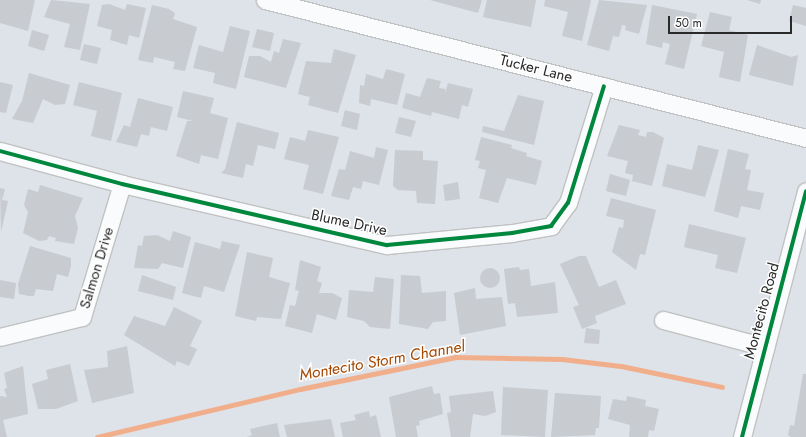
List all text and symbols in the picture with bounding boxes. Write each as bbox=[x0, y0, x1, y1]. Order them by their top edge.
scale bar bbox=[670, 8, 794, 34]
text: 50 m bbox=[675, 14, 702, 32]
street label: Tucker Lane bbox=[498, 51, 574, 87]
street label: Blume Drive bbox=[309, 206, 389, 240]
street label: Salmon Drive bbox=[76, 225, 118, 311]
street label: Montecito Road bbox=[740, 261, 784, 361]
water label: Montecito Storm Channel bbox=[298, 337, 466, 385]

